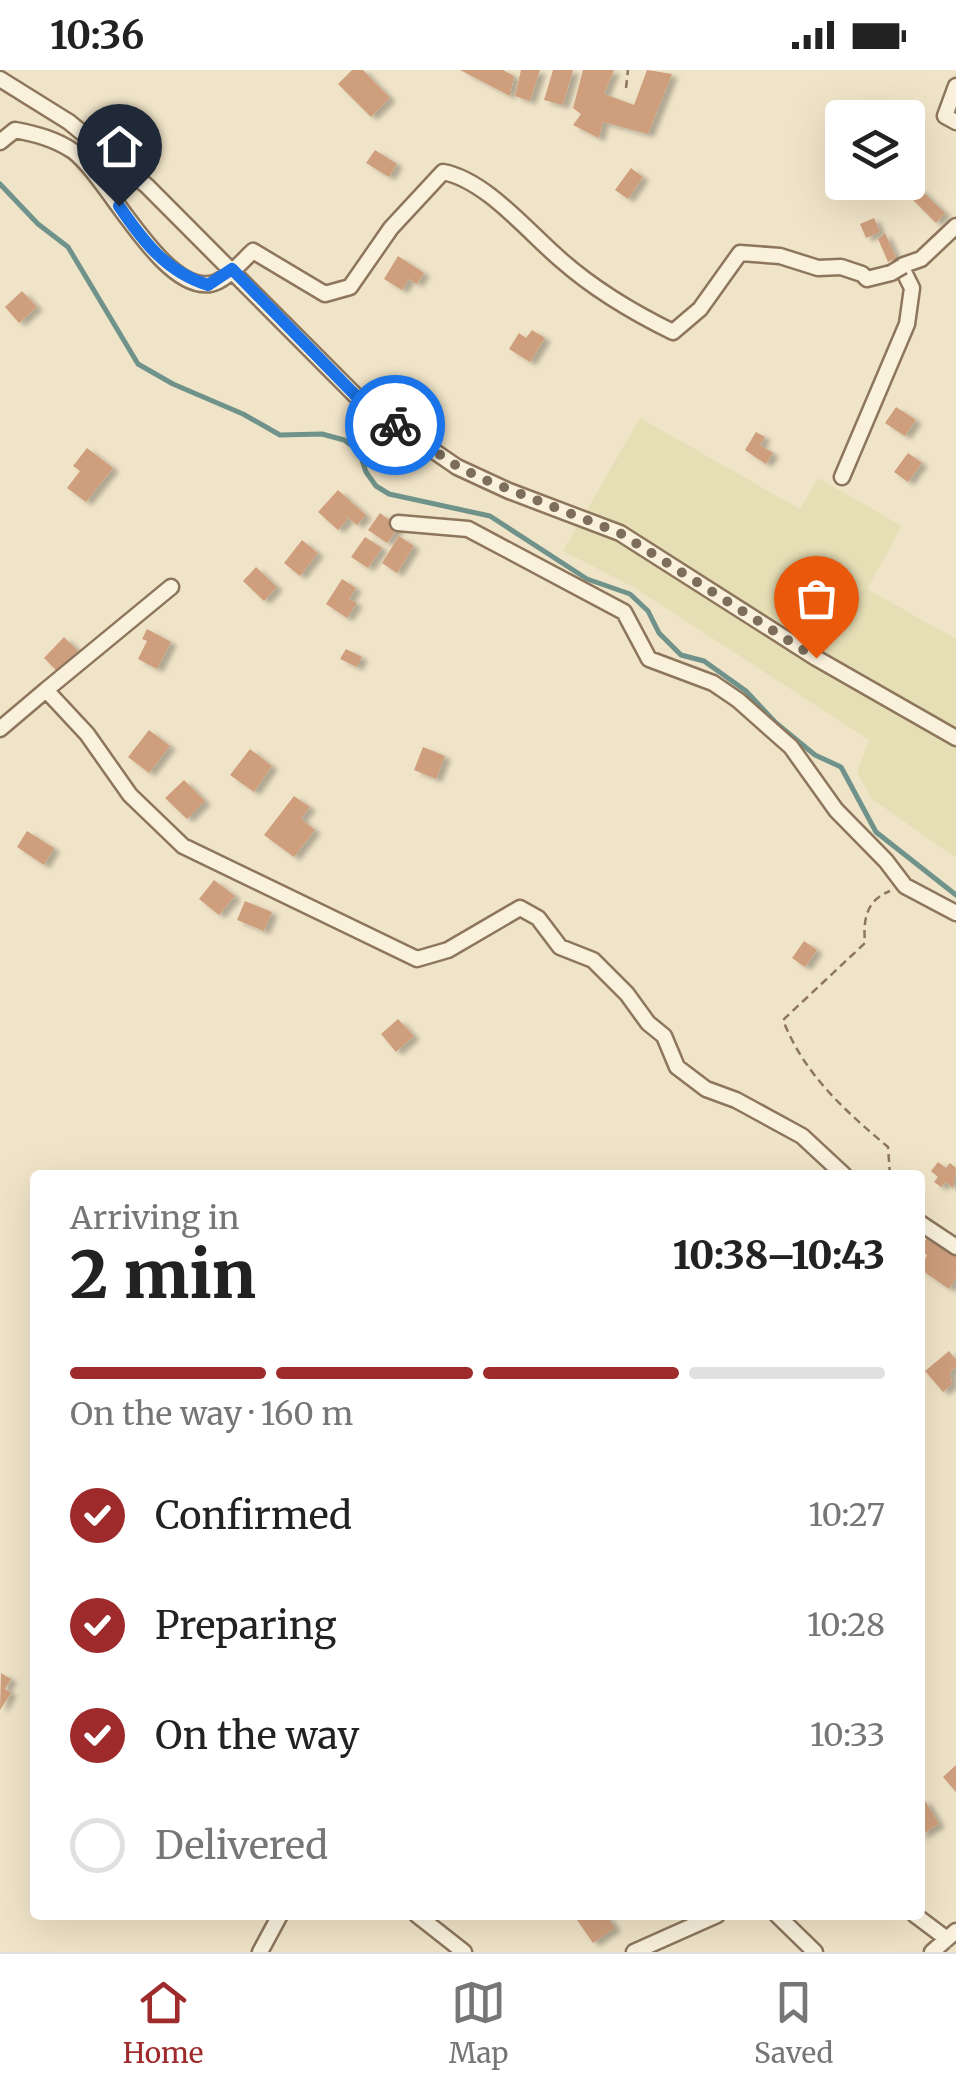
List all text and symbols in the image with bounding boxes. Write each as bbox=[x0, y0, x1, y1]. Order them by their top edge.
text: 10:36 bbox=[50, 12, 144, 59]
map controls bbox=[825, 100, 925, 200]
button: layers bbox=[825, 100, 925, 200]
pin bbox=[77, 104, 162, 207]
icon: home bbox=[92, 119, 147, 174]
courier bbox=[345, 375, 445, 475]
icon: bike bbox=[368, 398, 423, 453]
pin bbox=[774, 556, 859, 659]
icon: bag bbox=[789, 571, 844, 626]
text: Arriving in bbox=[70, 1198, 239, 1238]
text: 10:38–10:43 bbox=[673, 1232, 885, 1279]
text: 2 min bbox=[70, 1234, 256, 1316]
text: On the way · 160 m bbox=[70, 1394, 353, 1434]
icon: check bbox=[70, 1488, 125, 1543]
text: Confirmed bbox=[155, 1492, 352, 1539]
text: 10:27 bbox=[808, 1495, 885, 1535]
icon: check bbox=[70, 1598, 125, 1653]
text: Preparing bbox=[155, 1602, 337, 1649]
text: 10:28 bbox=[807, 1605, 885, 1645]
icon: check bbox=[70, 1708, 125, 1763]
text: On the way bbox=[155, 1712, 359, 1759]
text: 10:33 bbox=[810, 1715, 885, 1755]
text: Delivered bbox=[155, 1822, 328, 1869]
tab: Home bbox=[123, 1975, 203, 2071]
tab: Map bbox=[449, 1975, 509, 2071]
tab: Saved bbox=[754, 1975, 833, 2071]

